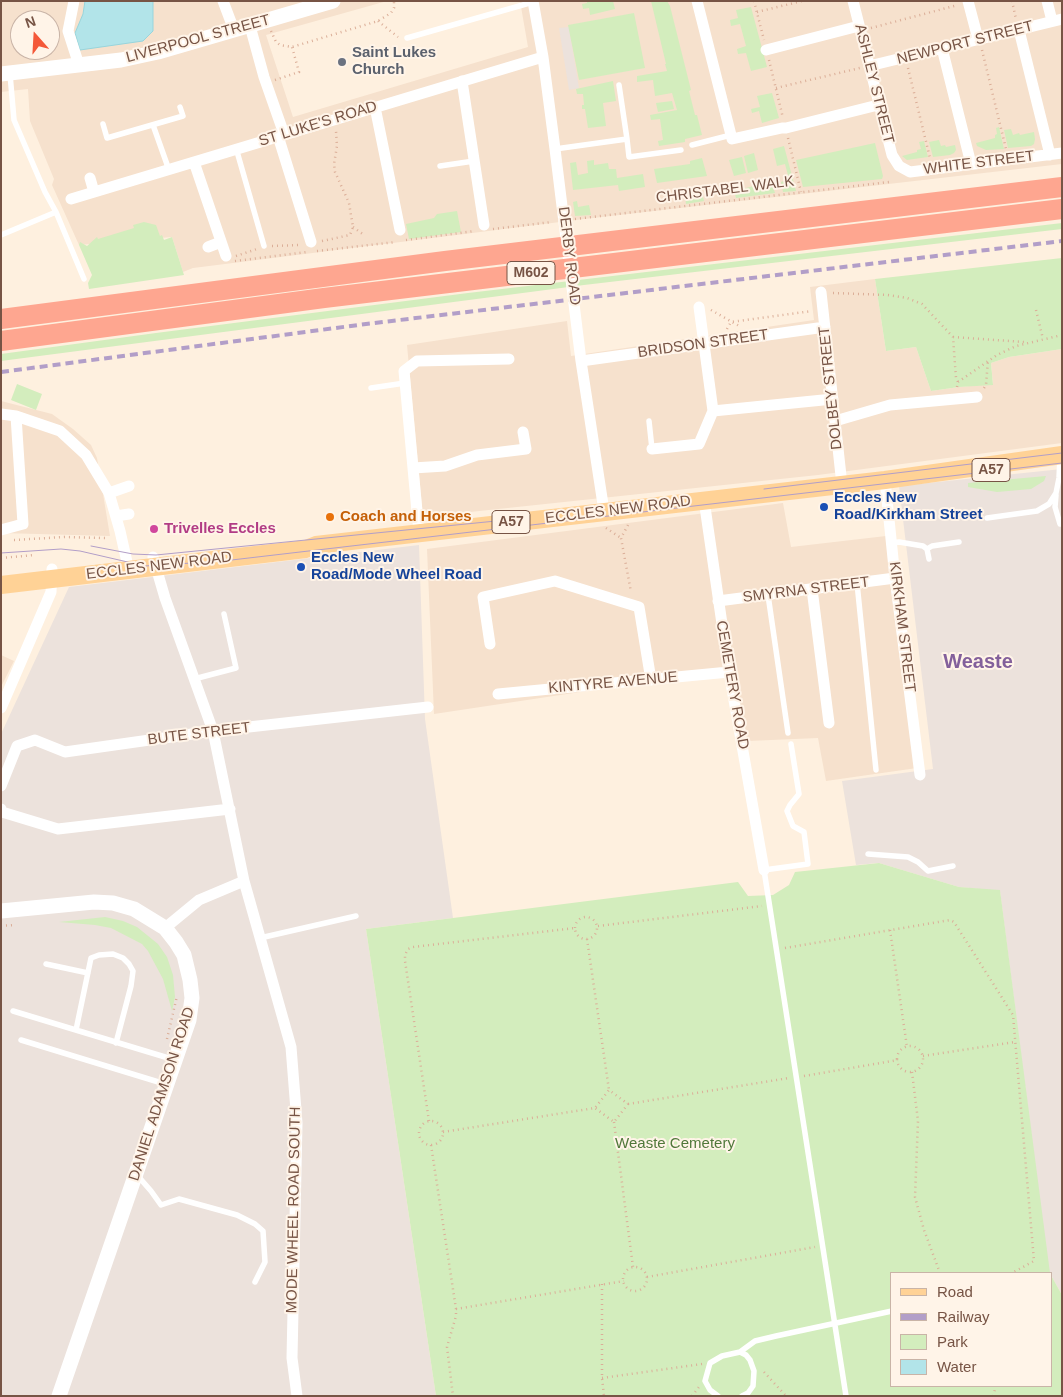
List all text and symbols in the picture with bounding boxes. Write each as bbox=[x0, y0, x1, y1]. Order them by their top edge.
north arrow bbox=[10, 10, 60, 60]
street label: LIVERPOOL STREET bbox=[124, 11, 272, 67]
text: N bbox=[23, 13, 38, 31]
street label: NEWPORT STREET bbox=[895, 17, 1035, 69]
street label: ASHLEY STREET bbox=[850, 22, 898, 146]
place label: Saint Lukes Church bbox=[352, 44, 436, 79]
marker: Saint Lukes Church bbox=[336, 56, 348, 68]
street label: ST LUKE'S ROAD bbox=[257, 97, 379, 151]
street label: WHITE STREET bbox=[922, 147, 1036, 179]
street label: CHRISTABEL WALK bbox=[655, 173, 795, 207]
street label: DERBY ROAD bbox=[554, 206, 584, 306]
road number: M602 bbox=[507, 262, 555, 284]
street label: DOLBEY STREET bbox=[816, 325, 846, 451]
street label: BRIDSON STREET bbox=[637, 326, 769, 362]
road number: A57 bbox=[972, 458, 1010, 482]
place label: Eccles New Road/Kirkham Street bbox=[834, 489, 982, 524]
street label: ECCLES NEW ROAD bbox=[544, 492, 692, 528]
marker: Eccles New Road/Kirkham Street bbox=[818, 501, 830, 513]
place label: Coach and Horses bbox=[340, 508, 472, 526]
marker: Coach and Horses bbox=[324, 511, 336, 523]
road number: A57 bbox=[492, 511, 530, 534]
place label: Trivelles Eccles bbox=[164, 520, 276, 538]
marker: Trivelles Eccles bbox=[148, 523, 160, 535]
street label: ECCLES NEW ROAD bbox=[85, 548, 233, 584]
place label: Eccles New Road/Mode Wheel Road bbox=[311, 549, 482, 584]
marker: Eccles New Road/Mode Wheel Road bbox=[295, 561, 307, 573]
street label: KIRKHAM STREET bbox=[885, 561, 919, 693]
street label: SMYRNA STREET bbox=[742, 573, 870, 607]
street label: CEMETERY ROAD bbox=[712, 619, 752, 751]
district label: Weaste bbox=[943, 650, 1013, 674]
street label: KINTYRE AVENUE bbox=[548, 668, 678, 698]
street label: BUTE STREET bbox=[147, 719, 251, 749]
street label: DANIEL ADAMSON ROAD bbox=[125, 1005, 199, 1183]
street label: MODE WHEEL ROAD SOUTH bbox=[283, 1107, 305, 1313]
park label: Weaste Cemetery bbox=[615, 1135, 735, 1153]
legend bbox=[890, 1272, 1053, 1387]
text: Road bbox=[937, 1283, 973, 1300]
text: Railway bbox=[937, 1308, 990, 1325]
text: Park bbox=[937, 1333, 968, 1350]
text: Water bbox=[937, 1358, 976, 1375]

